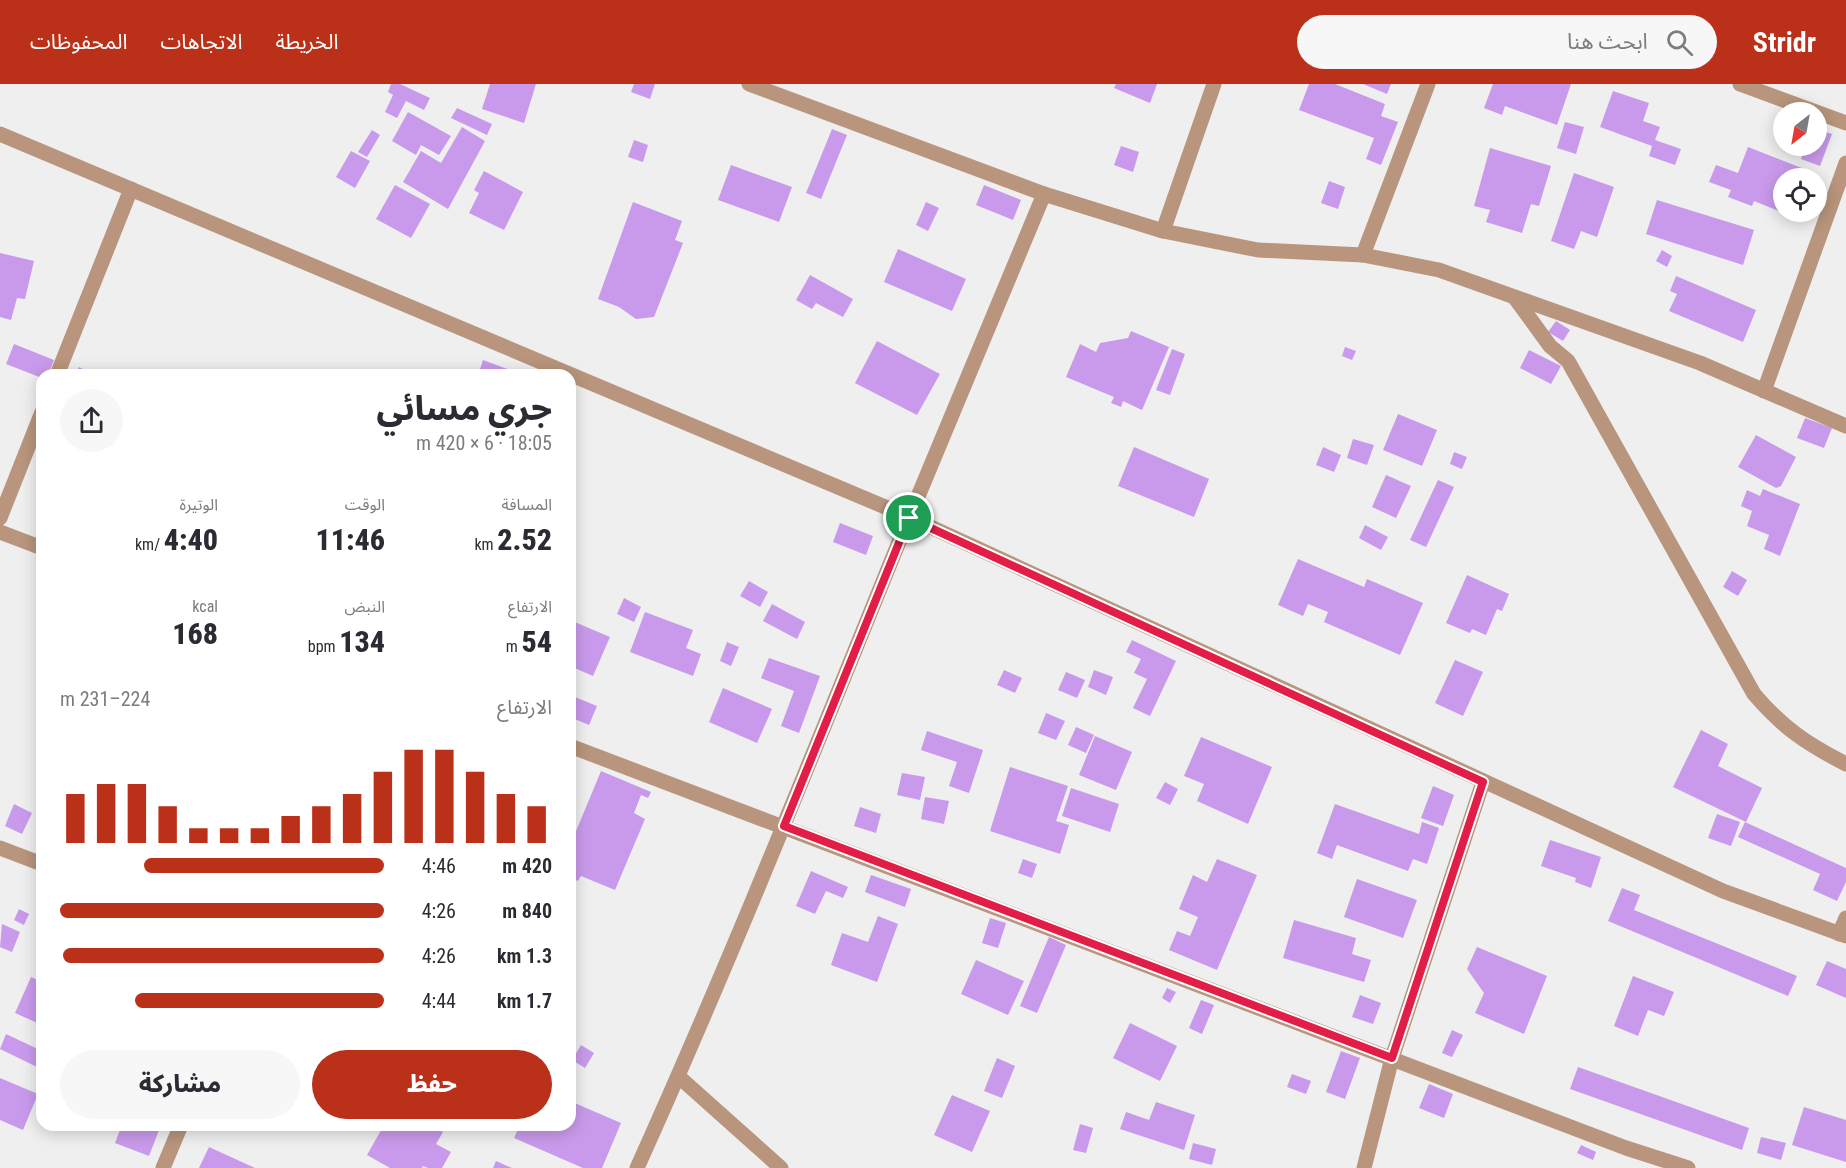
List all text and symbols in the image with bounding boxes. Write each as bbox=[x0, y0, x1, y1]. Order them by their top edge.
search box bbox=[1297, 15, 1717, 69]
icon: search bbox=[1663, 26, 1696, 59]
text: Stridr bbox=[1753, 26, 1816, 59]
text: ابحث هنا bbox=[1567, 29, 1648, 54]
text: المحفوظات bbox=[30, 30, 127, 54]
text: الاتجاهات bbox=[160, 30, 242, 54]
text: الخريطة bbox=[275, 30, 338, 54]
north arrow bbox=[1773, 102, 1827, 156]
map controls bbox=[1773, 102, 1827, 222]
button: locate bbox=[1773, 168, 1827, 222]
button: share bbox=[60, 389, 123, 452]
text: جري مسائي bbox=[377, 389, 552, 428]
text: 18:05 · 6 × 420 m bbox=[416, 431, 552, 455]
pin bbox=[883, 492, 934, 543]
text: الوتيرة bbox=[180, 495, 218, 514]
text: الوقت bbox=[345, 495, 385, 514]
text: المسافة bbox=[502, 495, 552, 514]
icon: arrive bbox=[892, 501, 925, 534]
text: 4:40 bbox=[164, 522, 218, 557]
text: 11:46 bbox=[316, 522, 385, 557]
text: 2.52 bbox=[497, 522, 552, 557]
text: /km bbox=[135, 535, 164, 554]
text: km bbox=[474, 535, 497, 554]
text: kcal bbox=[192, 597, 218, 616]
text: النبض bbox=[344, 597, 385, 616]
text: الارتفاع bbox=[508, 597, 552, 616]
text: 168 bbox=[172, 616, 218, 651]
text: 134 bbox=[339, 624, 385, 659]
text: 54 bbox=[522, 624, 552, 659]
text: bpm bbox=[308, 637, 339, 656]
text: m bbox=[506, 637, 522, 656]
text: 224–231 m bbox=[60, 687, 150, 711]
text: الارتفاع bbox=[497, 695, 552, 719]
text: 4:46 bbox=[422, 854, 456, 878]
text: 420 m bbox=[502, 854, 552, 878]
text: 4:26 bbox=[422, 899, 456, 923]
text: 840 m bbox=[502, 899, 552, 923]
text: 4:26 bbox=[422, 944, 456, 968]
text: 1.3 km bbox=[497, 944, 552, 968]
text: 4:44 bbox=[422, 989, 456, 1013]
text: 1.7 km bbox=[497, 989, 552, 1013]
button: مشاركة bbox=[60, 1050, 300, 1119]
button: حفظ bbox=[312, 1050, 552, 1119]

